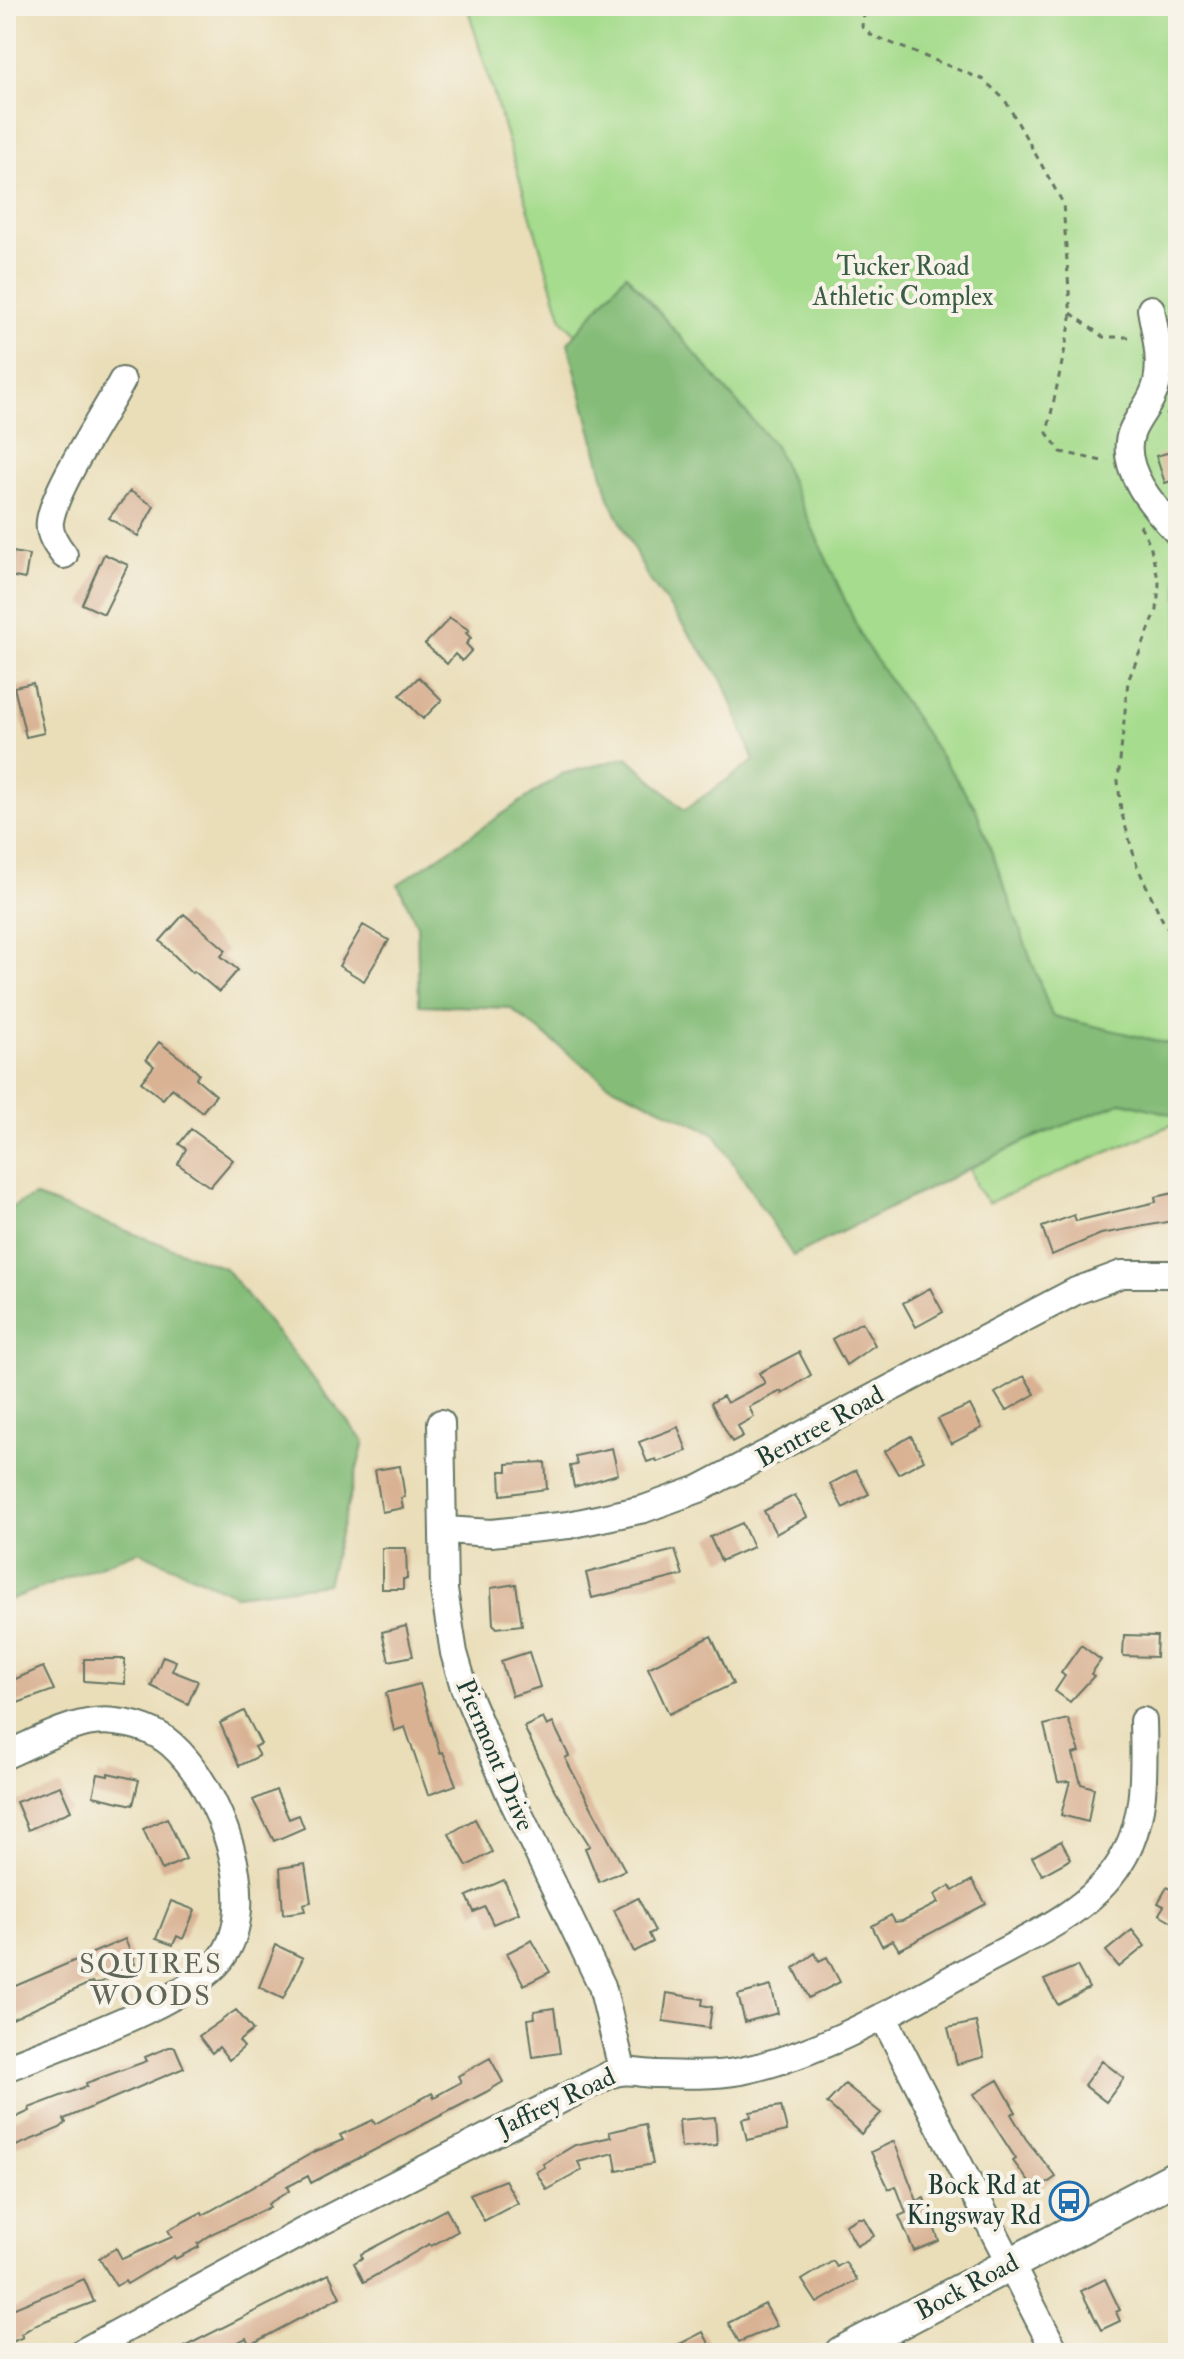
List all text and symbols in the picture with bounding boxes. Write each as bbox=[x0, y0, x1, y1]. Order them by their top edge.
park label: Tucker Road Athletic Complex bbox=[812, 251, 994, 314]
street label: Bentree Road bbox=[751, 1379, 889, 1475]
street label: Piermont Drive bbox=[449, 1674, 541, 1836]
district label: SQUIRES WOODS bbox=[79, 1947, 223, 2014]
street label: Jaffrey Road bbox=[491, 2061, 621, 2144]
place label: Bock Rd at Kingsway Rd bbox=[906, 2170, 1041, 2232]
bus stop icon: Bock Rd at Kingsway Rd bbox=[1048, 2180, 1090, 2222]
street label: Bock Road bbox=[910, 2246, 1024, 2327]

